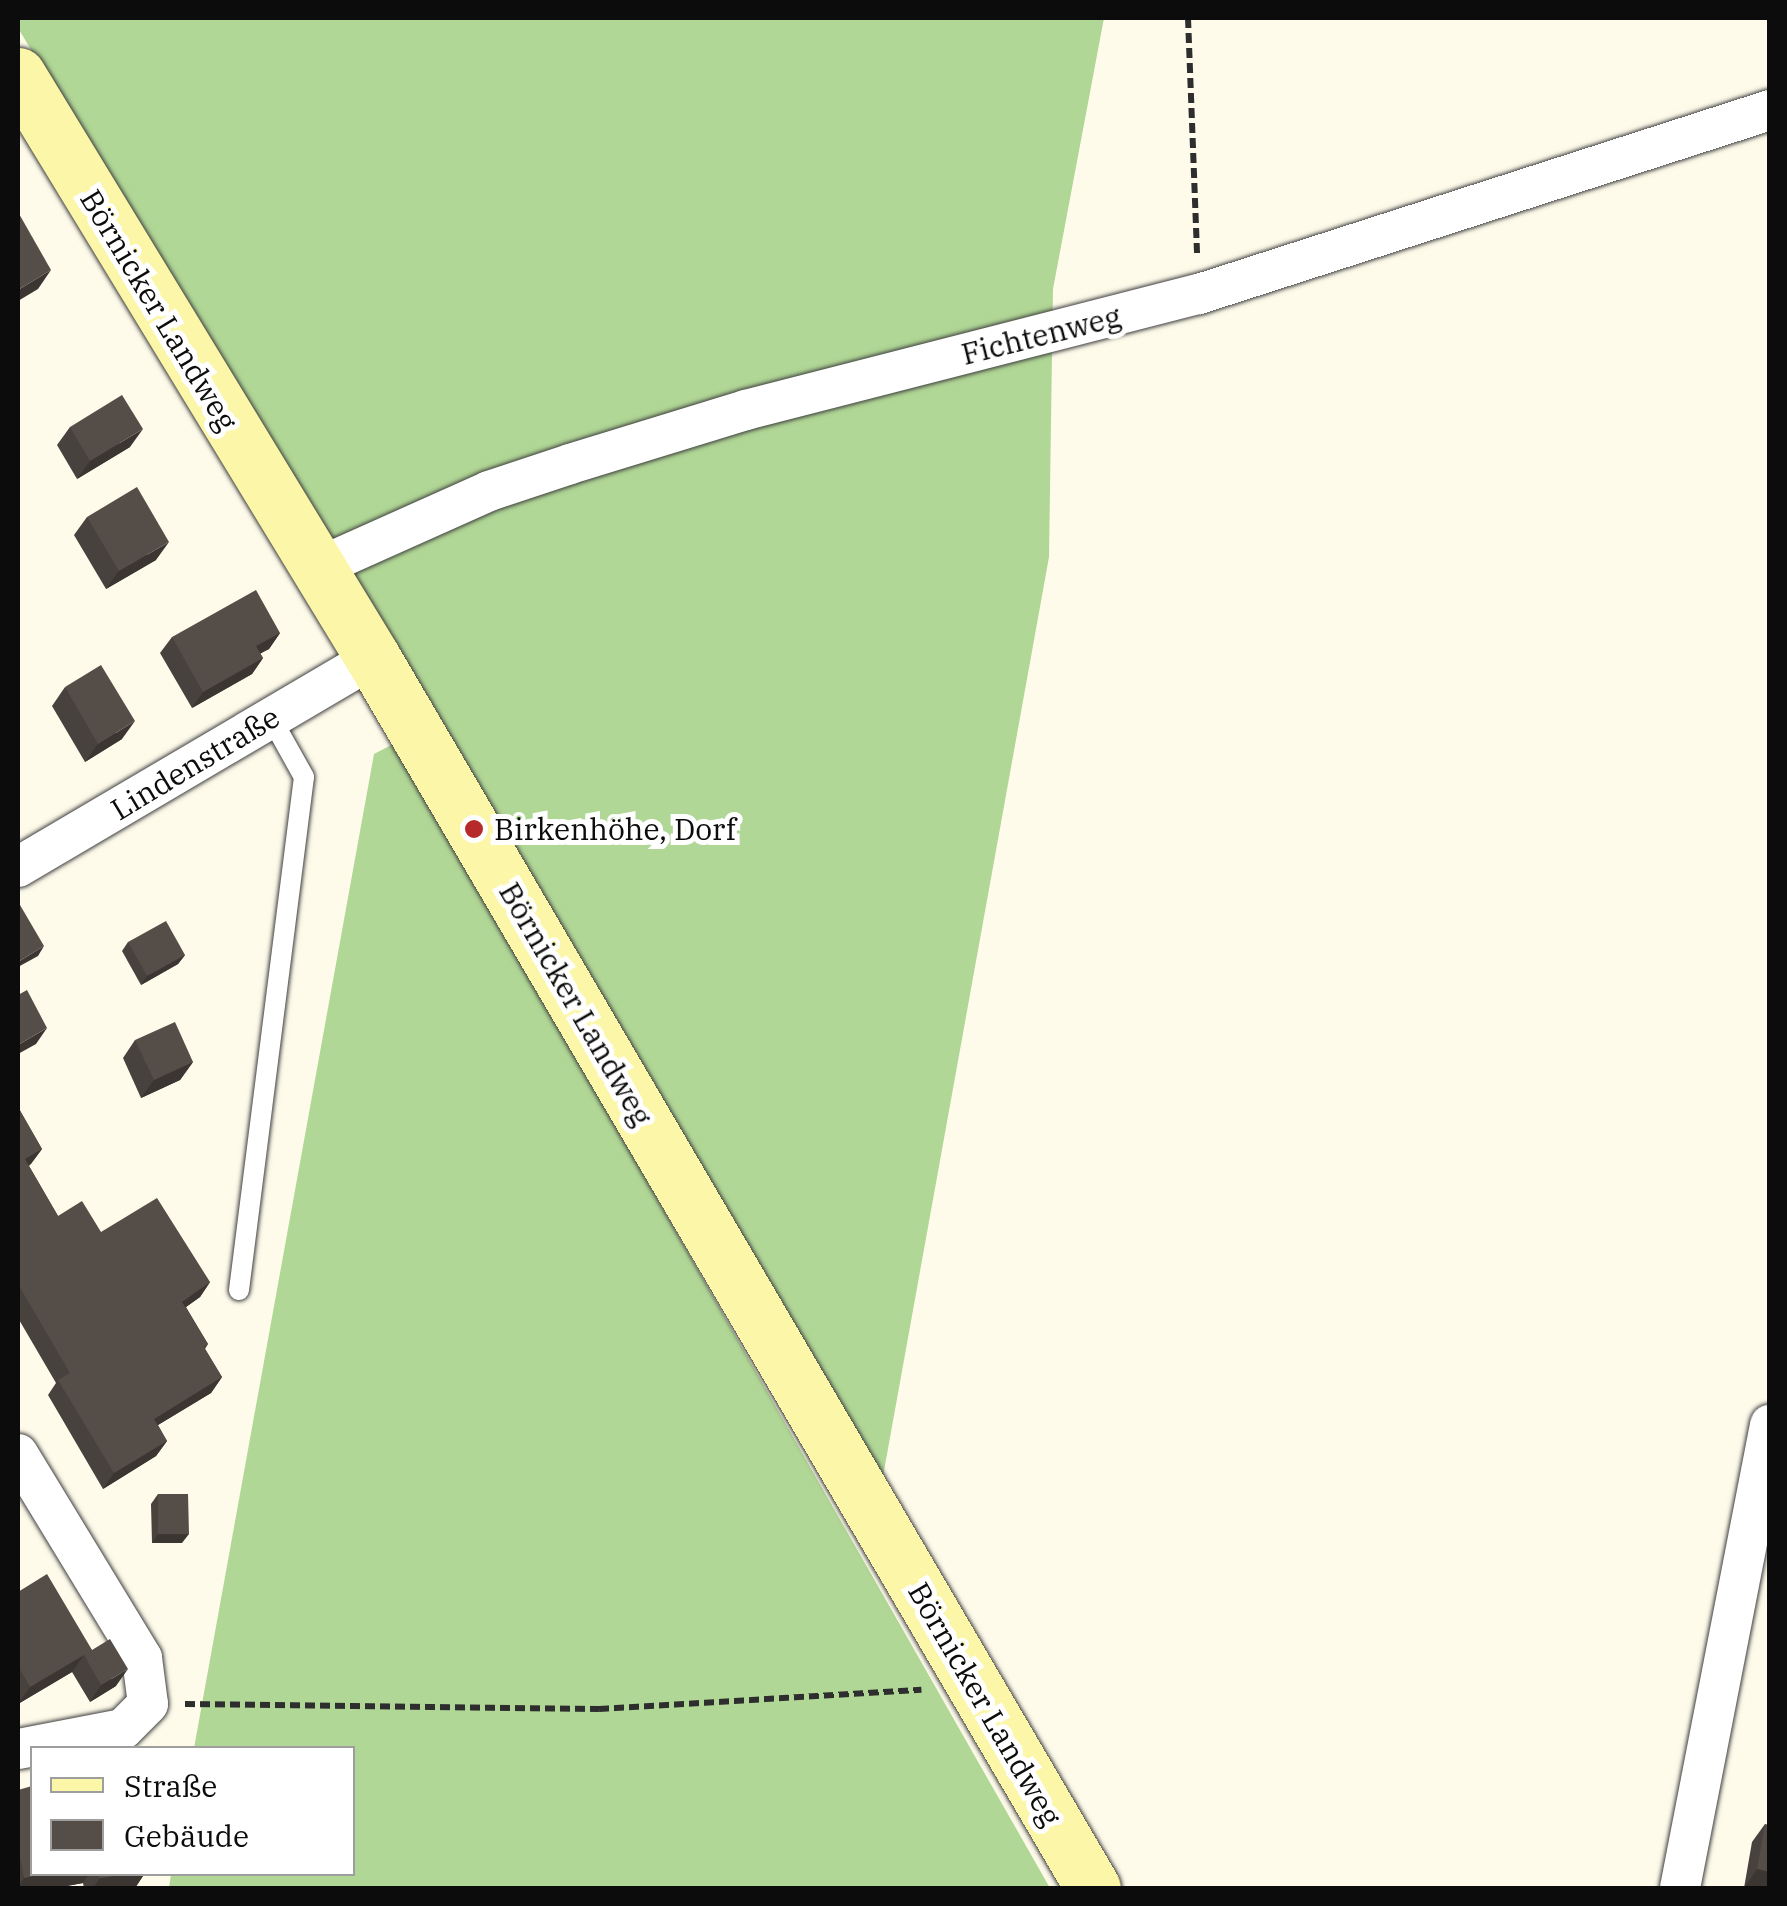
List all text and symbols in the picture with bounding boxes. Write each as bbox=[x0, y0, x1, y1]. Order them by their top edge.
street label: Börnicker Landweg bbox=[73, 183, 245, 437]
street label: Fichtenweg bbox=[958, 298, 1124, 372]
street label: Lindenstraße bbox=[104, 699, 286, 827]
place label: Birkenhöhe, Dorf bbox=[494, 811, 736, 847]
marker: Birkenhöhe, Dorf bbox=[463, 818, 485, 840]
street label: Börnicker Landweg bbox=[492, 876, 660, 1132]
street label: Börnicker Landweg bbox=[901, 1576, 1069, 1832]
legend bbox=[30, 1746, 355, 1876]
text: Straße bbox=[124, 1766, 217, 1805]
text: Gebäude bbox=[124, 1816, 249, 1855]

